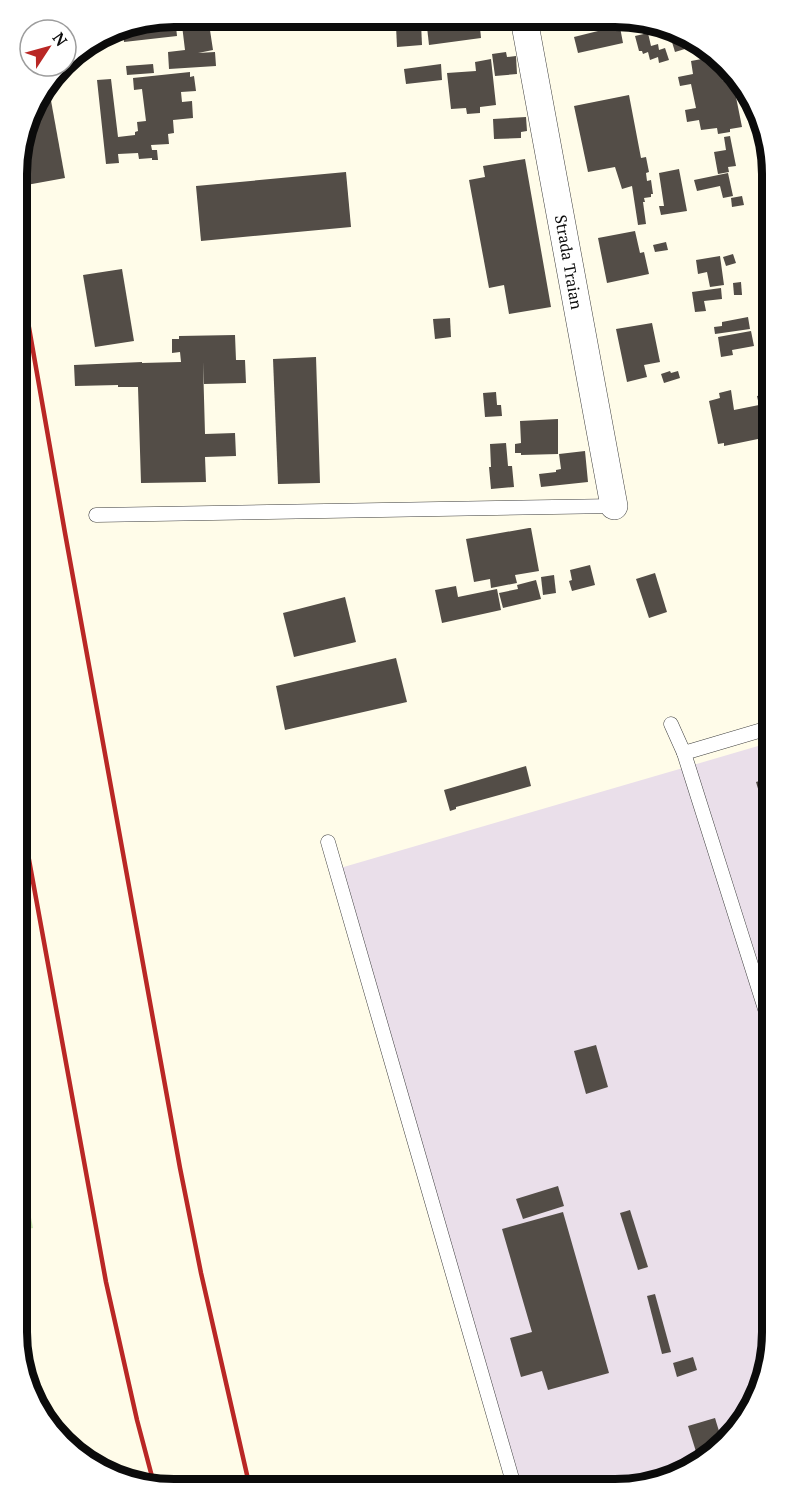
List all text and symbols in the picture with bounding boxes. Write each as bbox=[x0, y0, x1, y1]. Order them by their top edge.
north arrow bbox=[18, 18, 78, 78]
text: N bbox=[48, 28, 73, 51]
street label: Strada Traian bbox=[550, 213, 588, 311]

